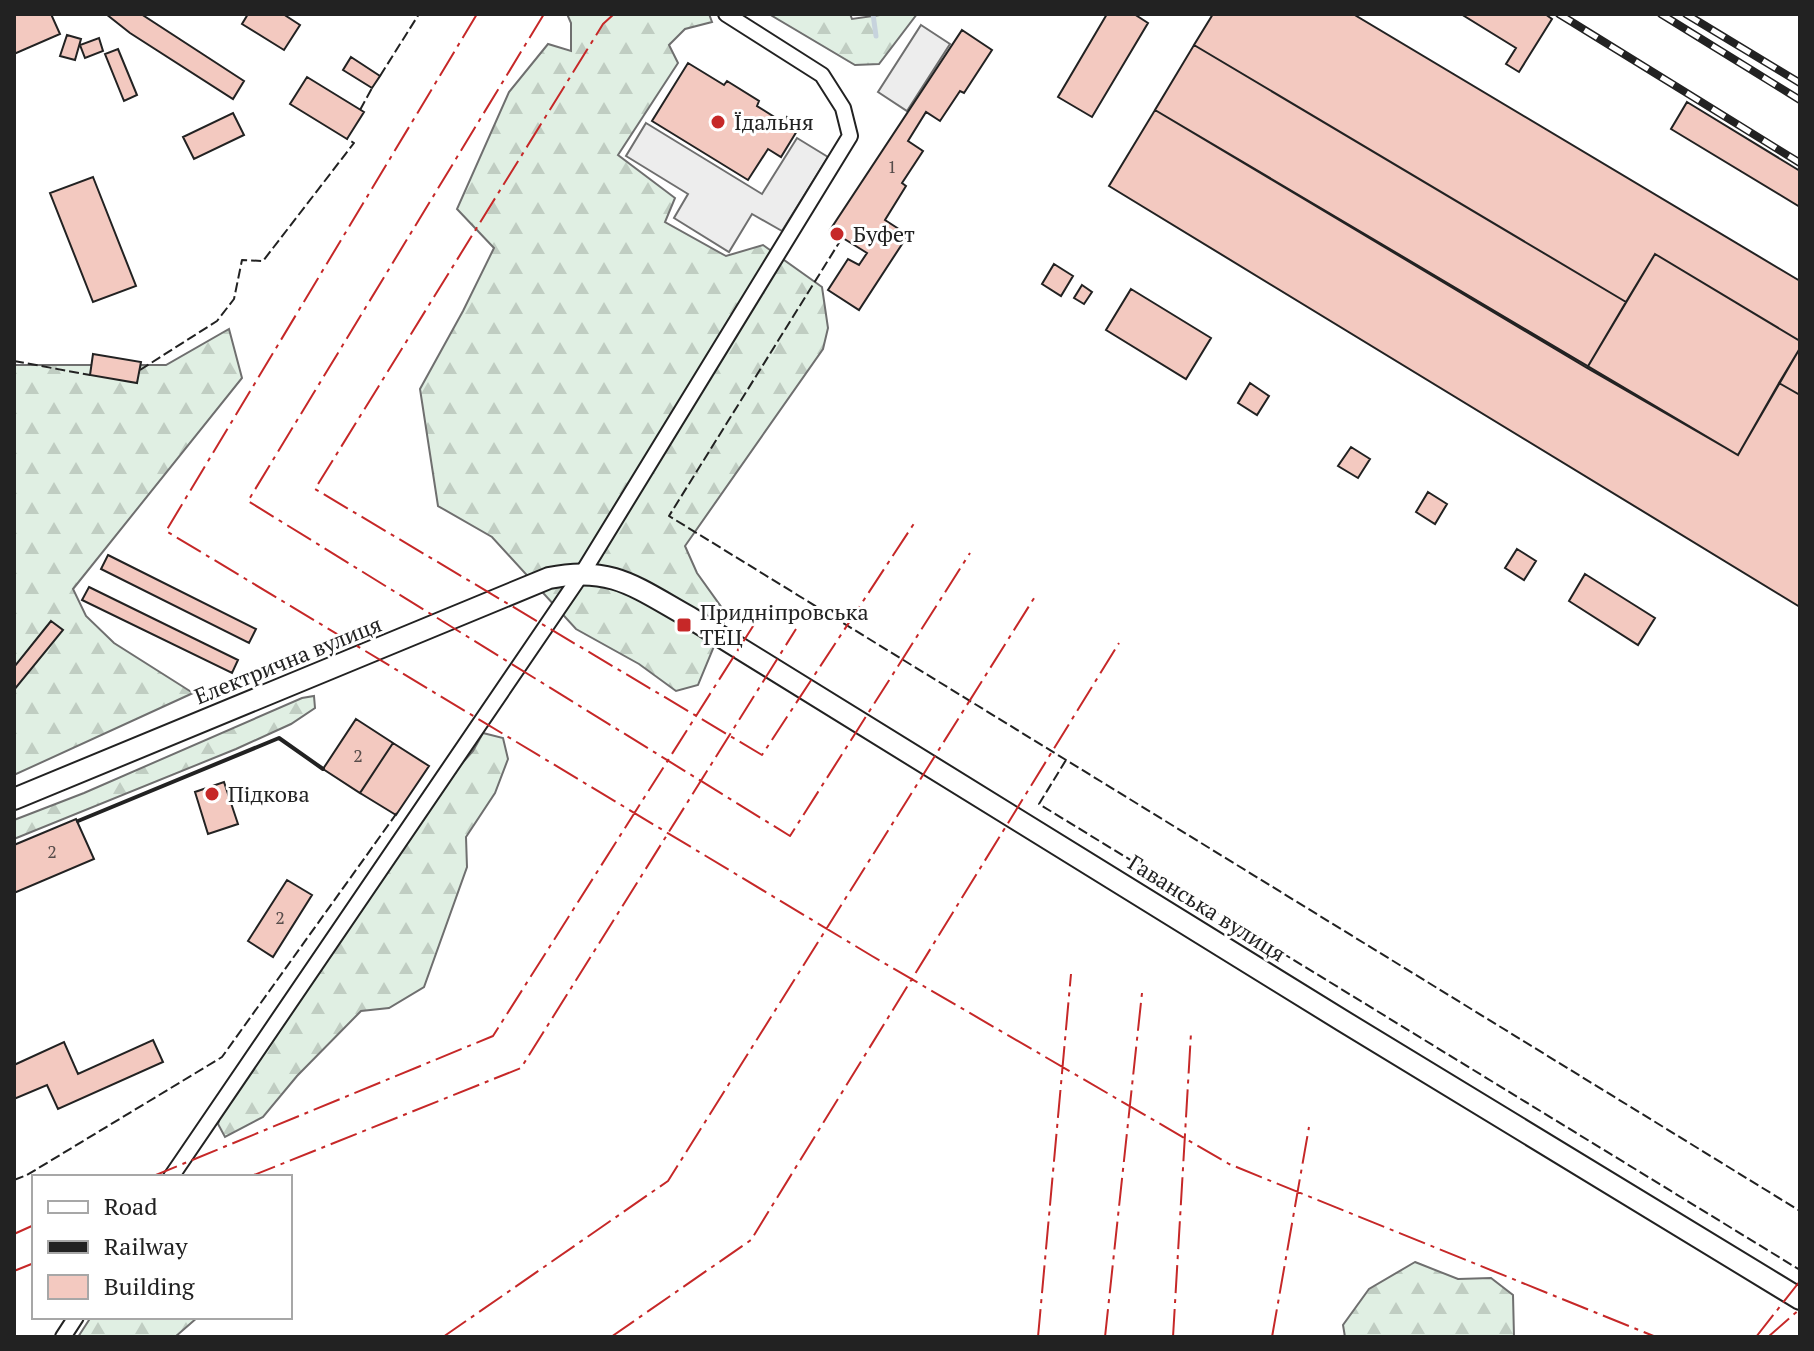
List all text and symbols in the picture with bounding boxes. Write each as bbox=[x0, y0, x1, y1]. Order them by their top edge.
place label: Їдальня bbox=[734, 107, 814, 136]
marker: Їдальня bbox=[709, 113, 727, 131]
house number: 1 bbox=[887, 154, 897, 178]
place label: Буфет bbox=[853, 219, 915, 248]
marker: Буфет bbox=[828, 225, 846, 243]
place label: Придніпровська ТЕЦ bbox=[700, 597, 869, 651]
street label: Електрична вулиця bbox=[190, 609, 386, 710]
marker: Придніпровська ТЕЦ bbox=[675, 616, 693, 634]
house number: 2 bbox=[353, 743, 363, 767]
place label: Підкова bbox=[228, 779, 310, 808]
marker: Підкова bbox=[203, 785, 221, 803]
house number: 2 bbox=[47, 839, 57, 863]
street label: Гаванська вулиця bbox=[1123, 847, 1291, 968]
house number: 2 bbox=[275, 905, 285, 929]
legend bbox=[32, 1175, 292, 1319]
text: Road bbox=[104, 1190, 158, 1222]
text: Railway bbox=[104, 1230, 188, 1262]
text: Building bbox=[104, 1270, 195, 1302]

